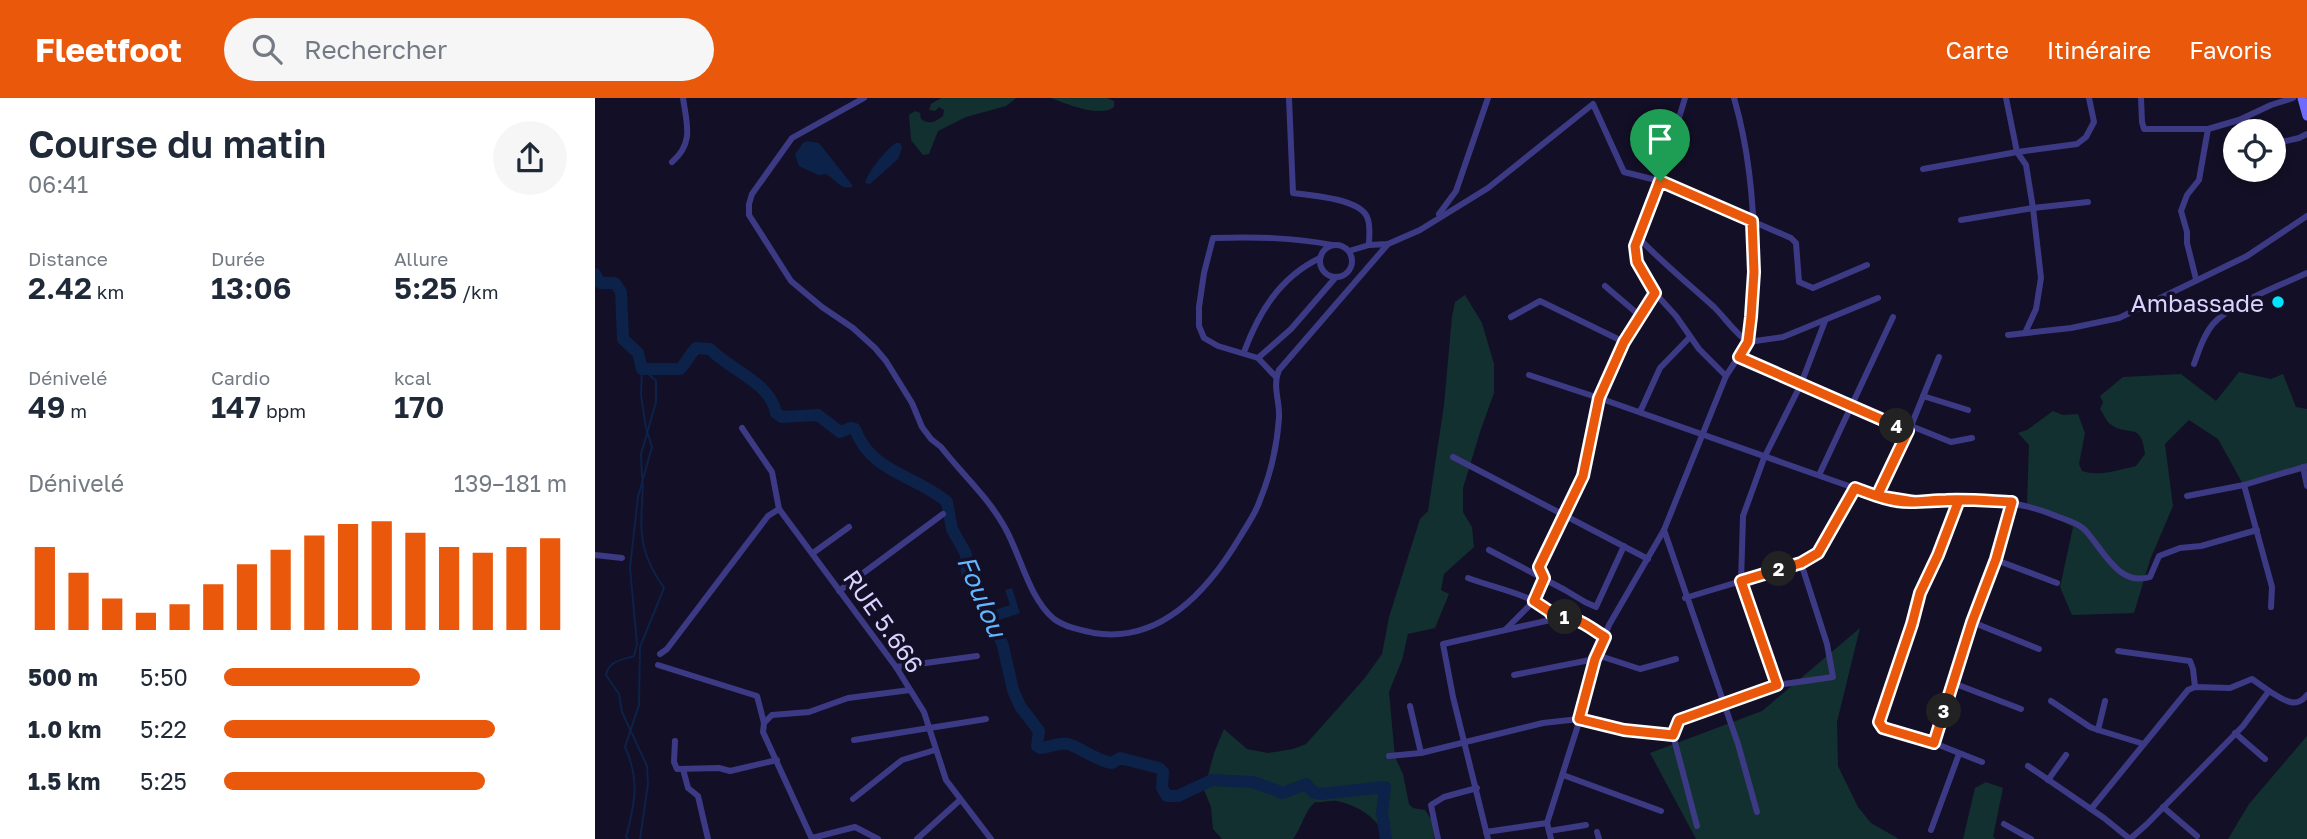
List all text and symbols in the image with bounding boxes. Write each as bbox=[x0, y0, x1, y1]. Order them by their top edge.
search box bbox=[224, 18, 714, 81]
text: Fleetfoot bbox=[35, 30, 182, 69]
icon: search bbox=[248, 30, 286, 68]
text: Rechercher bbox=[304, 34, 447, 65]
text: Carte bbox=[1946, 35, 2009, 64]
text: Itinéraire bbox=[2047, 35, 2151, 64]
text: Favoris bbox=[2189, 35, 2272, 64]
pin bbox=[1630, 109, 1690, 181]
map controls bbox=[2223, 119, 2286, 182]
button: locate bbox=[2223, 119, 2286, 182]
icon: arrive bbox=[1641, 120, 1679, 158]
text: Course du matin bbox=[28, 121, 326, 166]
button: share bbox=[493, 121, 567, 195]
text: 06:41 bbox=[28, 170, 88, 198]
text: Distance bbox=[28, 247, 108, 270]
text: Durée bbox=[211, 247, 265, 270]
text: Allure bbox=[394, 247, 448, 270]
text: 2.42 bbox=[28, 270, 92, 306]
text: 13:06 bbox=[211, 270, 291, 306]
text: 5:25 bbox=[394, 270, 457, 306]
text: km bbox=[92, 280, 124, 303]
text: /km bbox=[457, 280, 499, 303]
place label: Ambassade bbox=[2131, 288, 2264, 317]
marker: Ambassade bbox=[2270, 294, 2286, 310]
text: Dénivelé bbox=[28, 366, 107, 389]
text: Cardio bbox=[211, 366, 270, 389]
text: kcal bbox=[394, 366, 432, 389]
text: 49 bbox=[28, 389, 66, 425]
text: 147 bbox=[211, 389, 261, 425]
text: 170 bbox=[394, 389, 445, 425]
text: m bbox=[66, 399, 87, 422]
text: bpm bbox=[261, 399, 306, 422]
pin: 4 bbox=[1879, 408, 1915, 444]
text: 4 bbox=[1891, 414, 1902, 437]
text: Dénivelé bbox=[28, 469, 124, 497]
text: 139–181 m bbox=[454, 469, 567, 497]
water label: Foulou bbox=[951, 550, 1014, 644]
pin: 2 bbox=[1761, 552, 1797, 587]
text: 2 bbox=[1773, 557, 1784, 580]
street label: RUE 5.666 bbox=[838, 564, 930, 678]
pin: 1 bbox=[1548, 600, 1583, 634]
text: 1 bbox=[1560, 605, 1569, 628]
text: 500 m bbox=[28, 663, 98, 691]
text: 5:50 bbox=[140, 663, 188, 691]
pin: 3 bbox=[1927, 694, 1961, 728]
text: 3 bbox=[1938, 699, 1949, 722]
text: 1.0 km bbox=[28, 715, 101, 743]
text: 5:22 bbox=[140, 715, 187, 743]
text: 1.5 km bbox=[28, 767, 100, 795]
text: 5:25 bbox=[140, 767, 187, 795]

